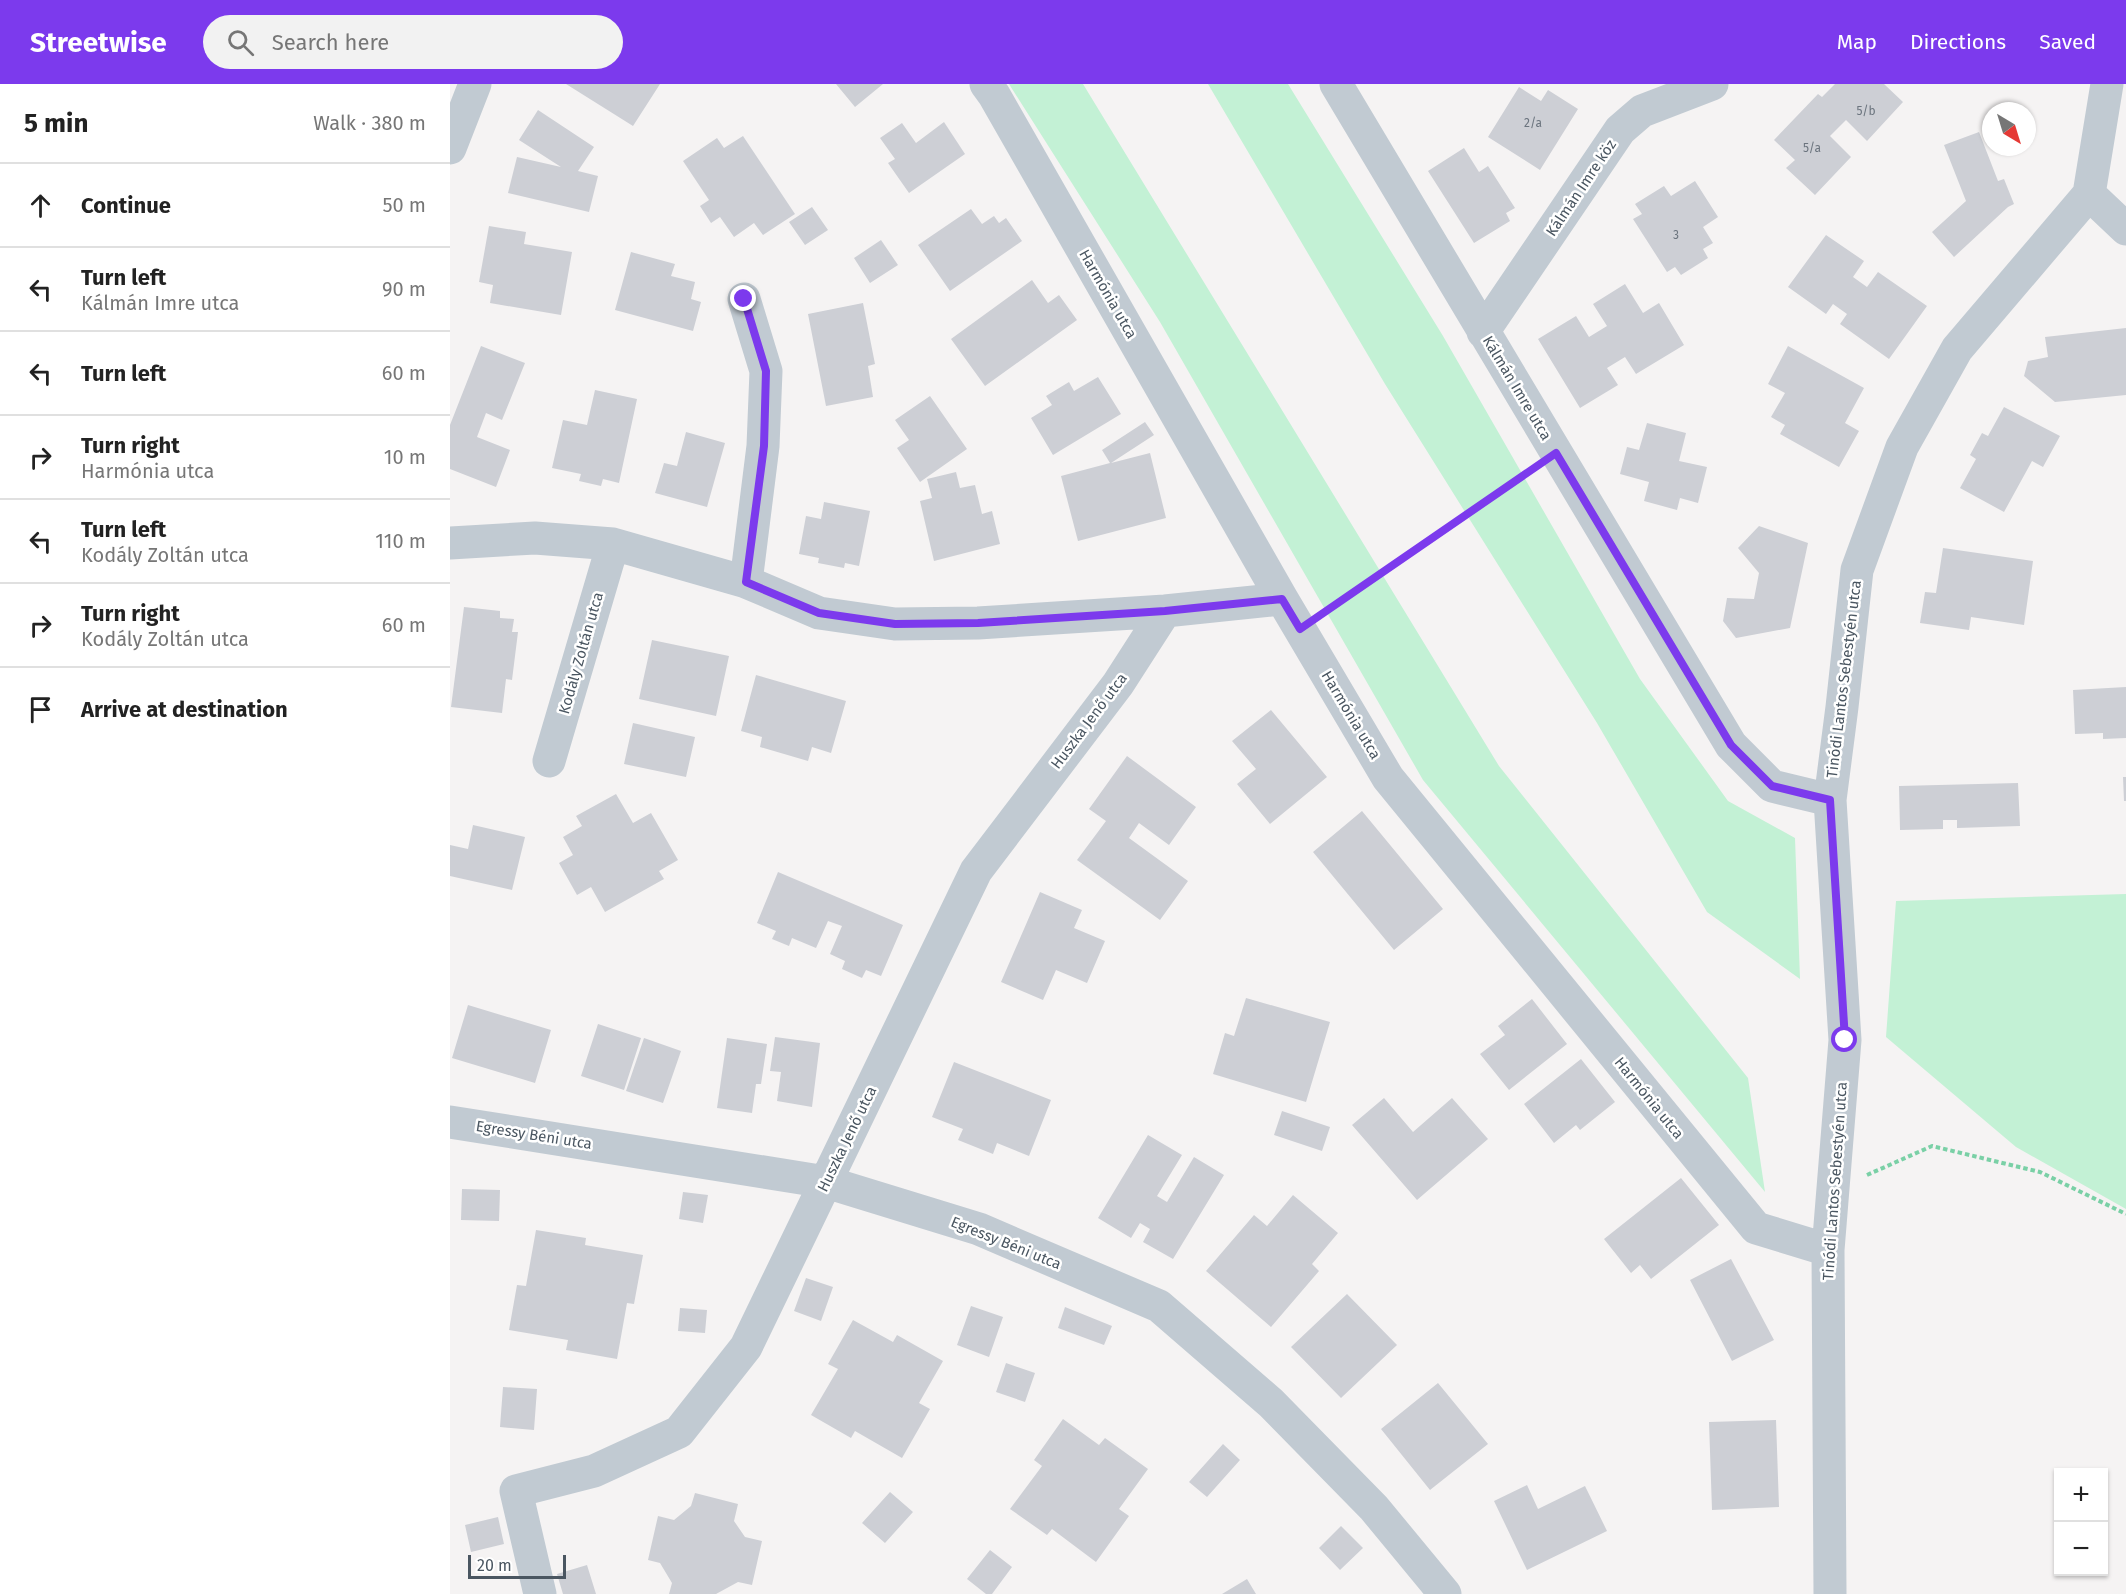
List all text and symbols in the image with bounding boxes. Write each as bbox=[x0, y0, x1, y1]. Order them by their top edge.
search box bbox=[203, 15, 623, 69]
text: Streetwise bbox=[30, 26, 167, 59]
icon: search bbox=[224, 26, 257, 59]
text: Search here bbox=[272, 29, 389, 56]
text: Map bbox=[1837, 29, 1877, 55]
text: Directions bbox=[1910, 29, 2006, 55]
text: Saved bbox=[2039, 29, 2096, 55]
north arrow bbox=[1982, 102, 2036, 156]
house number: 5/b bbox=[1856, 104, 1876, 118]
text: 5 min bbox=[24, 108, 88, 139]
text: Walk · 380 m bbox=[313, 111, 426, 135]
house number: 2/a bbox=[1524, 116, 1542, 130]
street label: Kálmán Imre köz bbox=[1542, 136, 1620, 240]
house number: 5/a bbox=[1803, 141, 1821, 155]
icon: ahead bbox=[24, 189, 57, 222]
text: Continue bbox=[81, 192, 171, 219]
text: 50 m bbox=[382, 193, 426, 217]
house number: 3 bbox=[1673, 228, 1679, 242]
street label: Harmónia utca bbox=[1075, 246, 1141, 342]
text: Turn left bbox=[81, 264, 166, 291]
icon: left bbox=[24, 273, 57, 306]
text: 90 m bbox=[382, 277, 426, 301]
route end bbox=[730, 285, 756, 311]
text: Kálmán Imre utca bbox=[81, 291, 239, 315]
street label: Kálmán Imre utca bbox=[1479, 332, 1555, 444]
icon: left bbox=[24, 357, 57, 390]
text: Turn left bbox=[81, 360, 166, 387]
text: 60 m bbox=[382, 361, 426, 385]
text: Turn right bbox=[81, 432, 180, 459]
icon: right bbox=[24, 441, 57, 474]
text: 10 m bbox=[384, 445, 426, 469]
text: Harmónia utca bbox=[81, 459, 214, 483]
text: Turn left bbox=[81, 516, 166, 543]
icon: left bbox=[24, 525, 57, 558]
text: 110 m bbox=[375, 529, 426, 553]
text: Kodály Zoltán utca bbox=[81, 543, 249, 567]
street label: Tinódi Lantos Sebestyén utca bbox=[1823, 579, 1865, 779]
street label: Kodály Zoltán utca bbox=[555, 590, 607, 716]
text: Turn right bbox=[81, 600, 180, 627]
icon: right bbox=[24, 609, 57, 642]
text: 60 m bbox=[382, 613, 426, 637]
text: Kodály Zoltán utca bbox=[81, 627, 249, 651]
street label: Harmónia utca bbox=[1318, 667, 1384, 763]
street label: Huszka Jenő utca bbox=[1047, 669, 1131, 773]
icon: arrive bbox=[24, 693, 57, 726]
text: Arrive at destination bbox=[81, 696, 288, 723]
route start bbox=[1831, 1026, 1857, 1052]
street label: Harmónia utca bbox=[1611, 1053, 1687, 1143]
street label: Tinódi Lantos Sebestyén utca bbox=[1819, 1081, 1851, 1281]
street label: Huszka Jenő utca bbox=[814, 1083, 880, 1195]
street label: Egressy Béni utca bbox=[475, 1117, 593, 1153]
street label: Egressy Béni utca bbox=[948, 1213, 1064, 1273]
map controls bbox=[2054, 1468, 2108, 1576]
button: + bbox=[2054, 1468, 2108, 1522]
button: − bbox=[2054, 1522, 2108, 1576]
scale bar bbox=[468, 1552, 566, 1580]
text: 20 m bbox=[477, 1556, 512, 1575]

